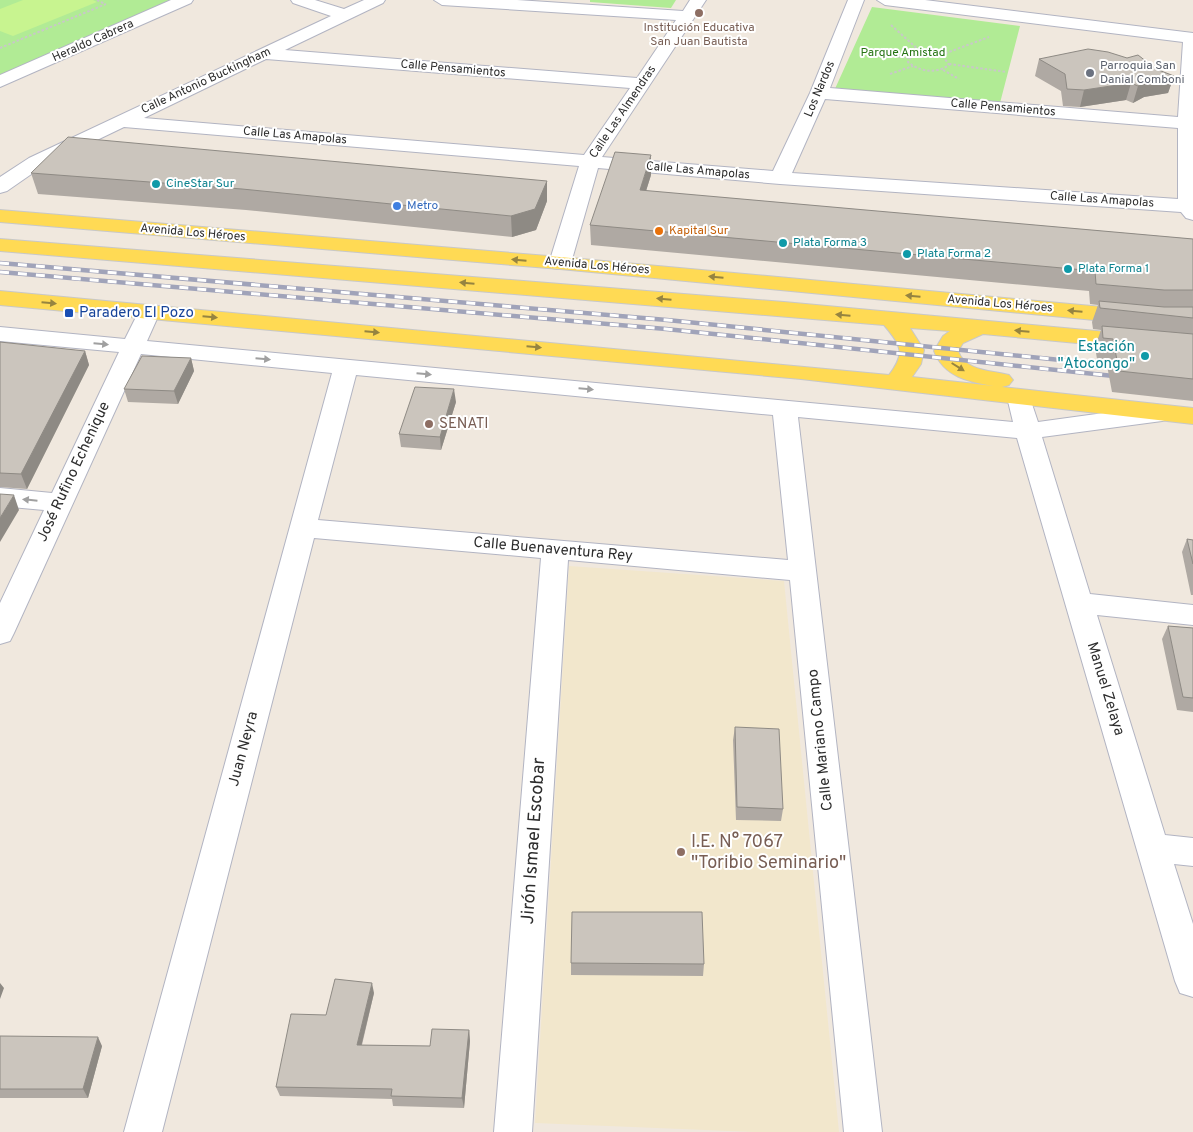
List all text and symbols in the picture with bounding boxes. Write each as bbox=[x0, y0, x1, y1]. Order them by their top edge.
marker: Institución Educativa San Juan Bautista bbox=[693, 7, 705, 19]
street label: Heraldo Cabrera bbox=[50, 16, 136, 66]
place label: Institución Educativa San Juan Bautista bbox=[643, 20, 755, 50]
street label: Calle Antonio Buckingham bbox=[139, 44, 273, 118]
park label: Parque Amistad bbox=[861, 45, 945, 61]
street label: Calle Pensamientos bbox=[400, 56, 506, 82]
street label: Los Nardos bbox=[801, 58, 839, 120]
place label: Parroquia San Danial Comboni bbox=[1100, 58, 1185, 88]
street label: Calle Las Almendras bbox=[586, 62, 660, 162]
marker: Parroquia San Danial Comboni bbox=[1084, 67, 1096, 79]
street label: Calle Pensamientos bbox=[950, 95, 1056, 121]
street label: Calle Las Amapolas bbox=[242, 123, 348, 149]
street label: Calle Las Amapolas bbox=[645, 158, 751, 184]
place label: CineStar Sur bbox=[166, 176, 235, 192]
marker: CineStar Sur bbox=[150, 178, 162, 190]
street label: Calle Las Amapolas bbox=[1049, 188, 1155, 212]
place label: Metro bbox=[407, 198, 438, 214]
marker: Metro bbox=[391, 200, 403, 212]
street label: Avenida Los Héroes bbox=[140, 220, 246, 246]
place label: Kapital Sur bbox=[669, 223, 729, 239]
marker: Kapital Sur bbox=[653, 225, 665, 237]
place label: Plata Forma 3 bbox=[793, 235, 867, 251]
marker: Plata Forma 3 bbox=[777, 237, 789, 249]
place label: Plata Forma 2 bbox=[917, 246, 991, 262]
marker: Plata Forma 2 bbox=[901, 248, 913, 260]
street label: Avenida Los Héroes bbox=[544, 253, 650, 279]
one-way arrow bbox=[511, 255, 527, 263]
place label: Plata Forma 1 bbox=[1078, 261, 1149, 277]
marker: Plata Forma 1 bbox=[1062, 263, 1074, 275]
one-way arrow bbox=[708, 273, 724, 281]
one-way arrow bbox=[459, 279, 475, 287]
one-way arrow bbox=[905, 291, 921, 299]
street label: Avenida Los Héroes bbox=[947, 291, 1053, 317]
one-way arrow bbox=[656, 295, 672, 303]
one-way arrow bbox=[41, 299, 57, 307]
place label: Paradero El Pozo bbox=[79, 304, 194, 323]
marker: Paradero El Pozo bbox=[63, 307, 75, 319]
one-way arrow bbox=[1066, 307, 1082, 315]
one-way arrow bbox=[835, 311, 851, 319]
one-way arrow bbox=[203, 314, 219, 322]
one-way arrow bbox=[1014, 327, 1030, 335]
one-way arrow bbox=[364, 328, 380, 336]
place label: Estación "Atocongo" bbox=[1057, 338, 1135, 374]
one-way arrow bbox=[93, 340, 109, 348]
one-way arrow bbox=[526, 343, 542, 351]
marker: Estación "Atocongo" bbox=[1139, 350, 1151, 362]
one-way arrow bbox=[255, 355, 271, 363]
one-way arrow bbox=[952, 363, 965, 372]
one-way arrow bbox=[417, 370, 433, 378]
one-way arrow bbox=[578, 385, 594, 393]
street label: José Rufino Echenique bbox=[33, 399, 115, 545]
place label: SENATI bbox=[439, 415, 489, 434]
marker: SENATI bbox=[423, 418, 435, 430]
one-way arrow bbox=[22, 496, 38, 504]
street label: Calle Buenaventura Rey bbox=[472, 534, 634, 566]
street label: Manuel Zelaya bbox=[1082, 640, 1128, 738]
street label: Calle Mariano Campo bbox=[804, 668, 838, 812]
street label: Juan Neyra bbox=[225, 709, 263, 789]
street label: Jirón Ismael Escobar bbox=[517, 757, 551, 925]
place label: I.E. N° 7067 "Toribio Seminario" bbox=[691, 831, 846, 875]
marker: I.E. N° 7067 "Toribio Seminario" bbox=[675, 846, 687, 858]

